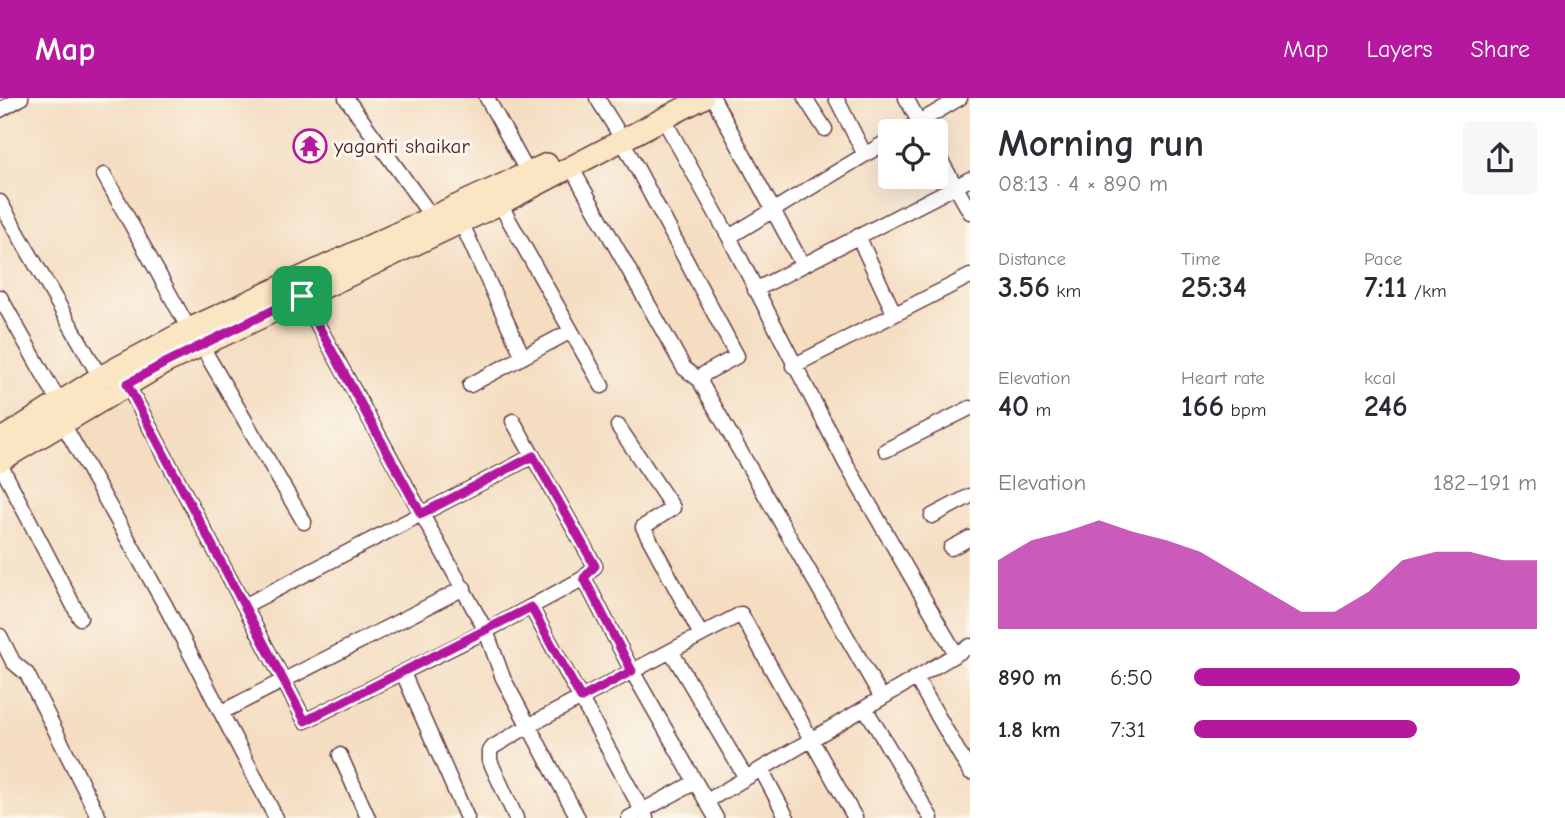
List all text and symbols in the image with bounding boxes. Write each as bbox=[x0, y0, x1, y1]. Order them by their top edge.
text: Map bbox=[35, 30, 96, 68]
text: Map bbox=[1283, 35, 1329, 63]
text: Layers bbox=[1367, 35, 1432, 63]
text: Share bbox=[1470, 35, 1530, 63]
map controls bbox=[878, 119, 948, 189]
button: locate bbox=[878, 119, 948, 189]
button: share bbox=[1463, 121, 1537, 195]
text: Morning run bbox=[998, 122, 1204, 166]
temple icon: yaganti shaikar bbox=[291, 127, 329, 165]
place label: yaganti shaikar bbox=[333, 134, 470, 158]
text: 08:13 · 4 × 890 m bbox=[998, 170, 1168, 197]
text: Distance bbox=[998, 248, 1066, 270]
text: Time bbox=[1181, 248, 1220, 270]
text: Pace bbox=[1364, 248, 1402, 270]
pin bbox=[272, 266, 332, 326]
text: 3.56 bbox=[998, 270, 1050, 305]
text: 25:34 bbox=[1181, 270, 1247, 305]
text: 7:11 bbox=[1364, 270, 1407, 305]
icon: arrive bbox=[283, 277, 321, 315]
text: km bbox=[1050, 280, 1081, 302]
text: /km bbox=[1407, 280, 1447, 302]
text: Elevation bbox=[998, 367, 1071, 389]
text: Heart rate bbox=[1181, 367, 1265, 389]
text: kcal bbox=[1364, 367, 1396, 389]
text: 40 bbox=[998, 389, 1029, 424]
text: 166 bbox=[1181, 389, 1224, 424]
text: 246 bbox=[1364, 389, 1408, 424]
text: m bbox=[1029, 399, 1051, 421]
text: bpm bbox=[1224, 399, 1267, 421]
text: Elevation bbox=[998, 469, 1086, 496]
text: 182–191 m bbox=[1433, 469, 1537, 496]
text: 890 m bbox=[998, 664, 1061, 691]
text: 6:50 bbox=[1110, 664, 1153, 691]
text: 1.8 km bbox=[998, 716, 1061, 743]
text: 7:31 bbox=[1110, 716, 1146, 743]

